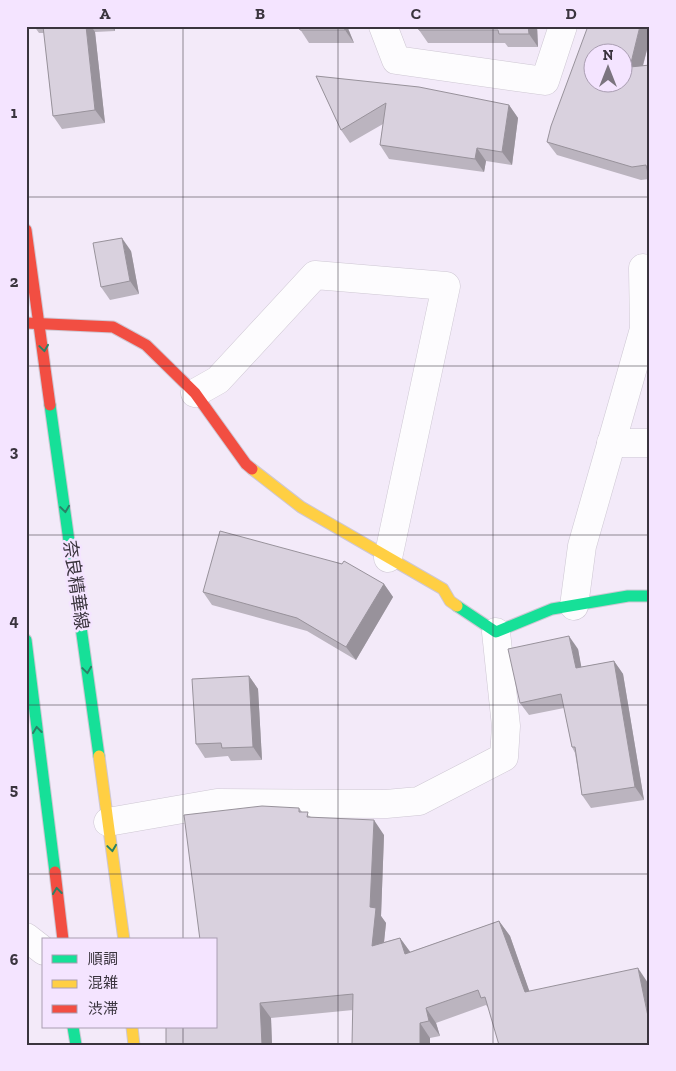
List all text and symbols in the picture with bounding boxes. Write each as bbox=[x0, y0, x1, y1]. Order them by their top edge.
text: A bbox=[100, 4, 111, 23]
text: B bbox=[255, 4, 265, 23]
text: C bbox=[411, 4, 421, 23]
text: D bbox=[565, 4, 577, 23]
north arrow bbox=[584, 42, 634, 92]
text: N bbox=[603, 47, 614, 64]
text: 1 bbox=[11, 103, 18, 122]
text: 2 bbox=[10, 272, 19, 291]
one-way arrow bbox=[38, 343, 48, 352]
text: 3 bbox=[10, 442, 19, 461]
one-way arrow bbox=[60, 504, 70, 513]
street label: 奈良精華線 bbox=[59, 539, 93, 631]
text: 4 bbox=[9, 611, 19, 630]
one-way arrow bbox=[81, 666, 92, 674]
one-way arrow bbox=[32, 726, 43, 734]
text: 5 bbox=[10, 780, 18, 799]
one-way arrow bbox=[106, 844, 116, 853]
one-way arrow bbox=[52, 887, 63, 895]
legend bbox=[42, 938, 218, 1028]
text: 6 bbox=[10, 950, 19, 969]
text: 順調 bbox=[88, 950, 118, 968]
text: 混雑 bbox=[88, 974, 118, 992]
text: 渋滞 bbox=[88, 1000, 118, 1018]

